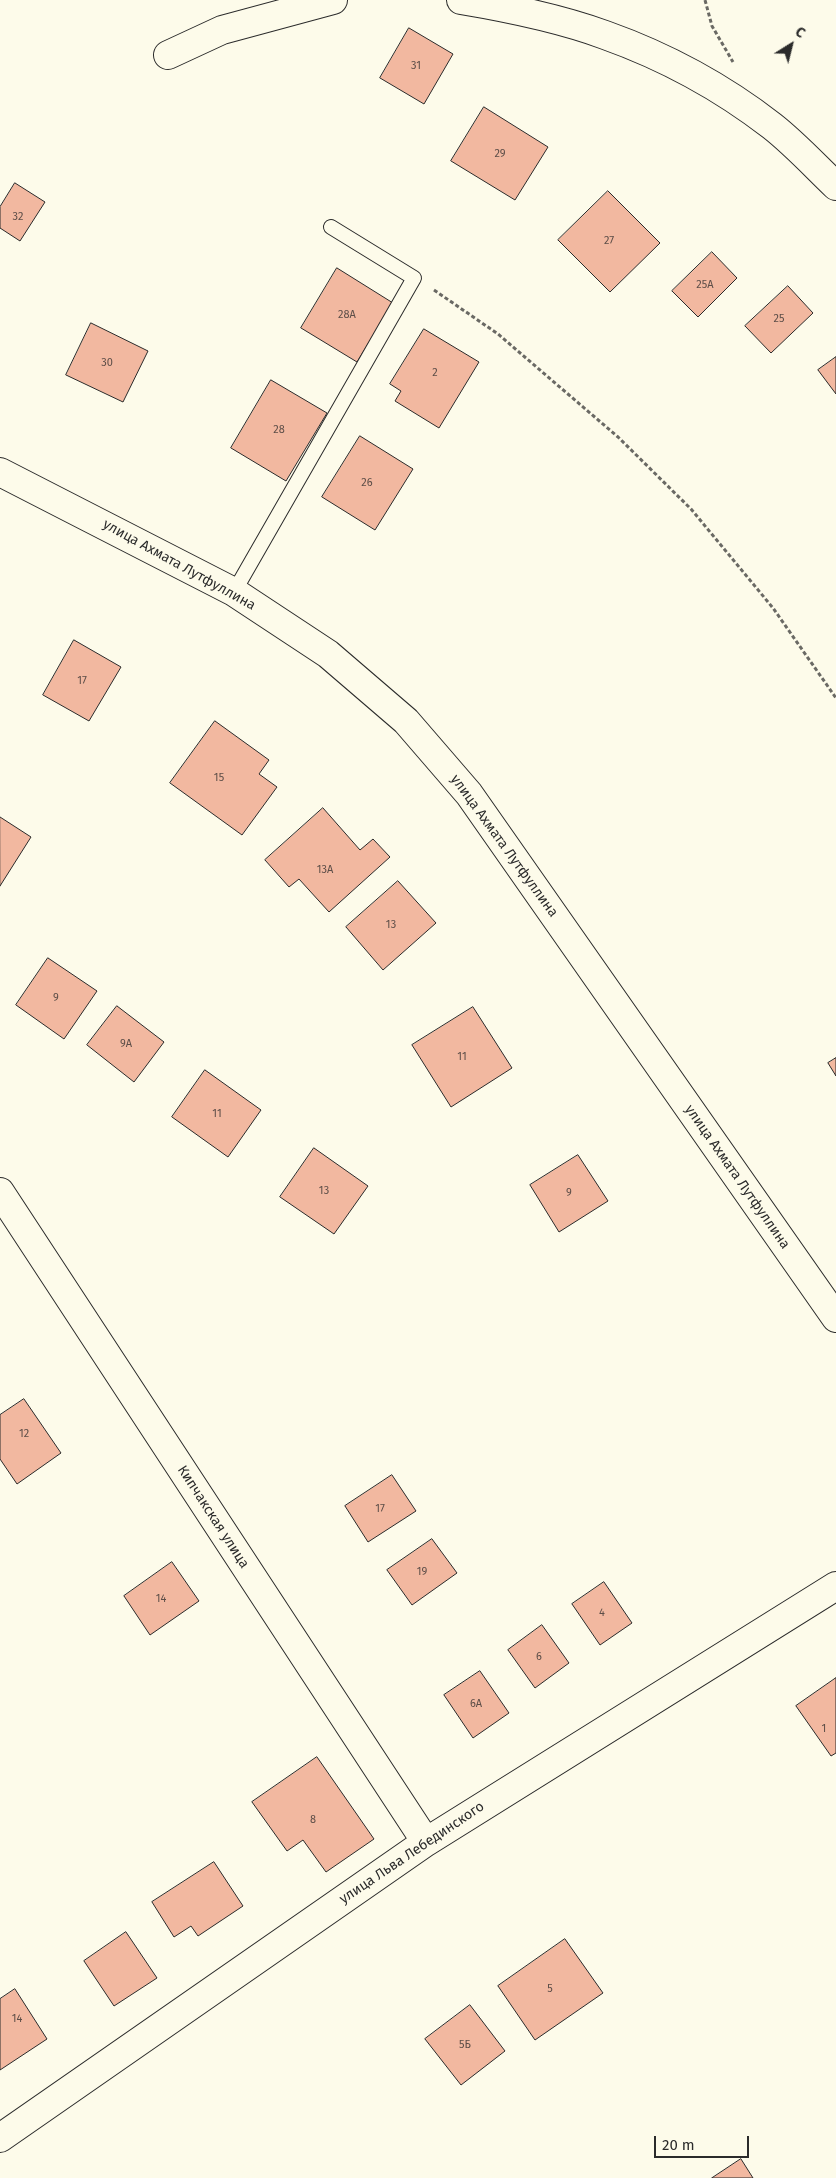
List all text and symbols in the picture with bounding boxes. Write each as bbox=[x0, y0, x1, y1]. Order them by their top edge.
north arrow bbox=[766, 20, 816, 70]
text: С bbox=[792, 23, 808, 42]
house number: 31 bbox=[411, 59, 421, 73]
house number: 29 bbox=[494, 147, 506, 161]
house number: 32 bbox=[13, 210, 23, 224]
house number: 27 bbox=[604, 234, 614, 248]
house number: 25А bbox=[696, 278, 714, 292]
house number: 28А bbox=[338, 308, 356, 322]
house number: 25 bbox=[774, 312, 784, 326]
house number: 30 bbox=[101, 356, 113, 370]
house number: 2 bbox=[432, 366, 438, 380]
house number: 28 bbox=[273, 423, 285, 437]
house number: 26 bbox=[361, 476, 373, 490]
street label: улица Ахмата Лутфуллина bbox=[100, 516, 258, 614]
house number: 17 bbox=[77, 674, 87, 688]
house number: 15 bbox=[214, 771, 224, 785]
street label: улица Ахмата Лутфуллина bbox=[447, 772, 561, 920]
house number: 13А bbox=[317, 863, 333, 877]
house number: 13 bbox=[386, 918, 396, 932]
house number: 9 bbox=[53, 991, 59, 1005]
house number: 9А bbox=[120, 1037, 132, 1051]
house number: 11 bbox=[457, 1050, 467, 1064]
street label: улица Ахмата Лутфуллина bbox=[681, 1102, 793, 1252]
house number: 11 bbox=[212, 1107, 222, 1121]
house number: 13 bbox=[319, 1184, 329, 1198]
house number: 9 bbox=[566, 1186, 572, 1200]
house number: 12 bbox=[19, 1427, 29, 1441]
street label: Кипчакская улица bbox=[173, 1462, 253, 1572]
house number: 17 bbox=[375, 1502, 385, 1516]
house number: 19 bbox=[417, 1565, 427, 1579]
house number: 14 bbox=[156, 1592, 166, 1606]
house number: 4 bbox=[599, 1606, 605, 1620]
house number: 6 bbox=[536, 1650, 542, 1664]
house number: 6А bbox=[470, 1697, 482, 1711]
house number: 1 bbox=[822, 1722, 826, 1736]
street label: улица Льва Лебединского bbox=[336, 1798, 488, 1908]
house number: 8 bbox=[310, 1813, 316, 1827]
house number: 5 bbox=[547, 1982, 553, 1996]
house number: 14 bbox=[12, 2012, 22, 2026]
house number: 5Б bbox=[459, 2038, 471, 2052]
scale bar bbox=[656, 2126, 751, 2158]
text: 20 m bbox=[662, 2136, 695, 2154]

